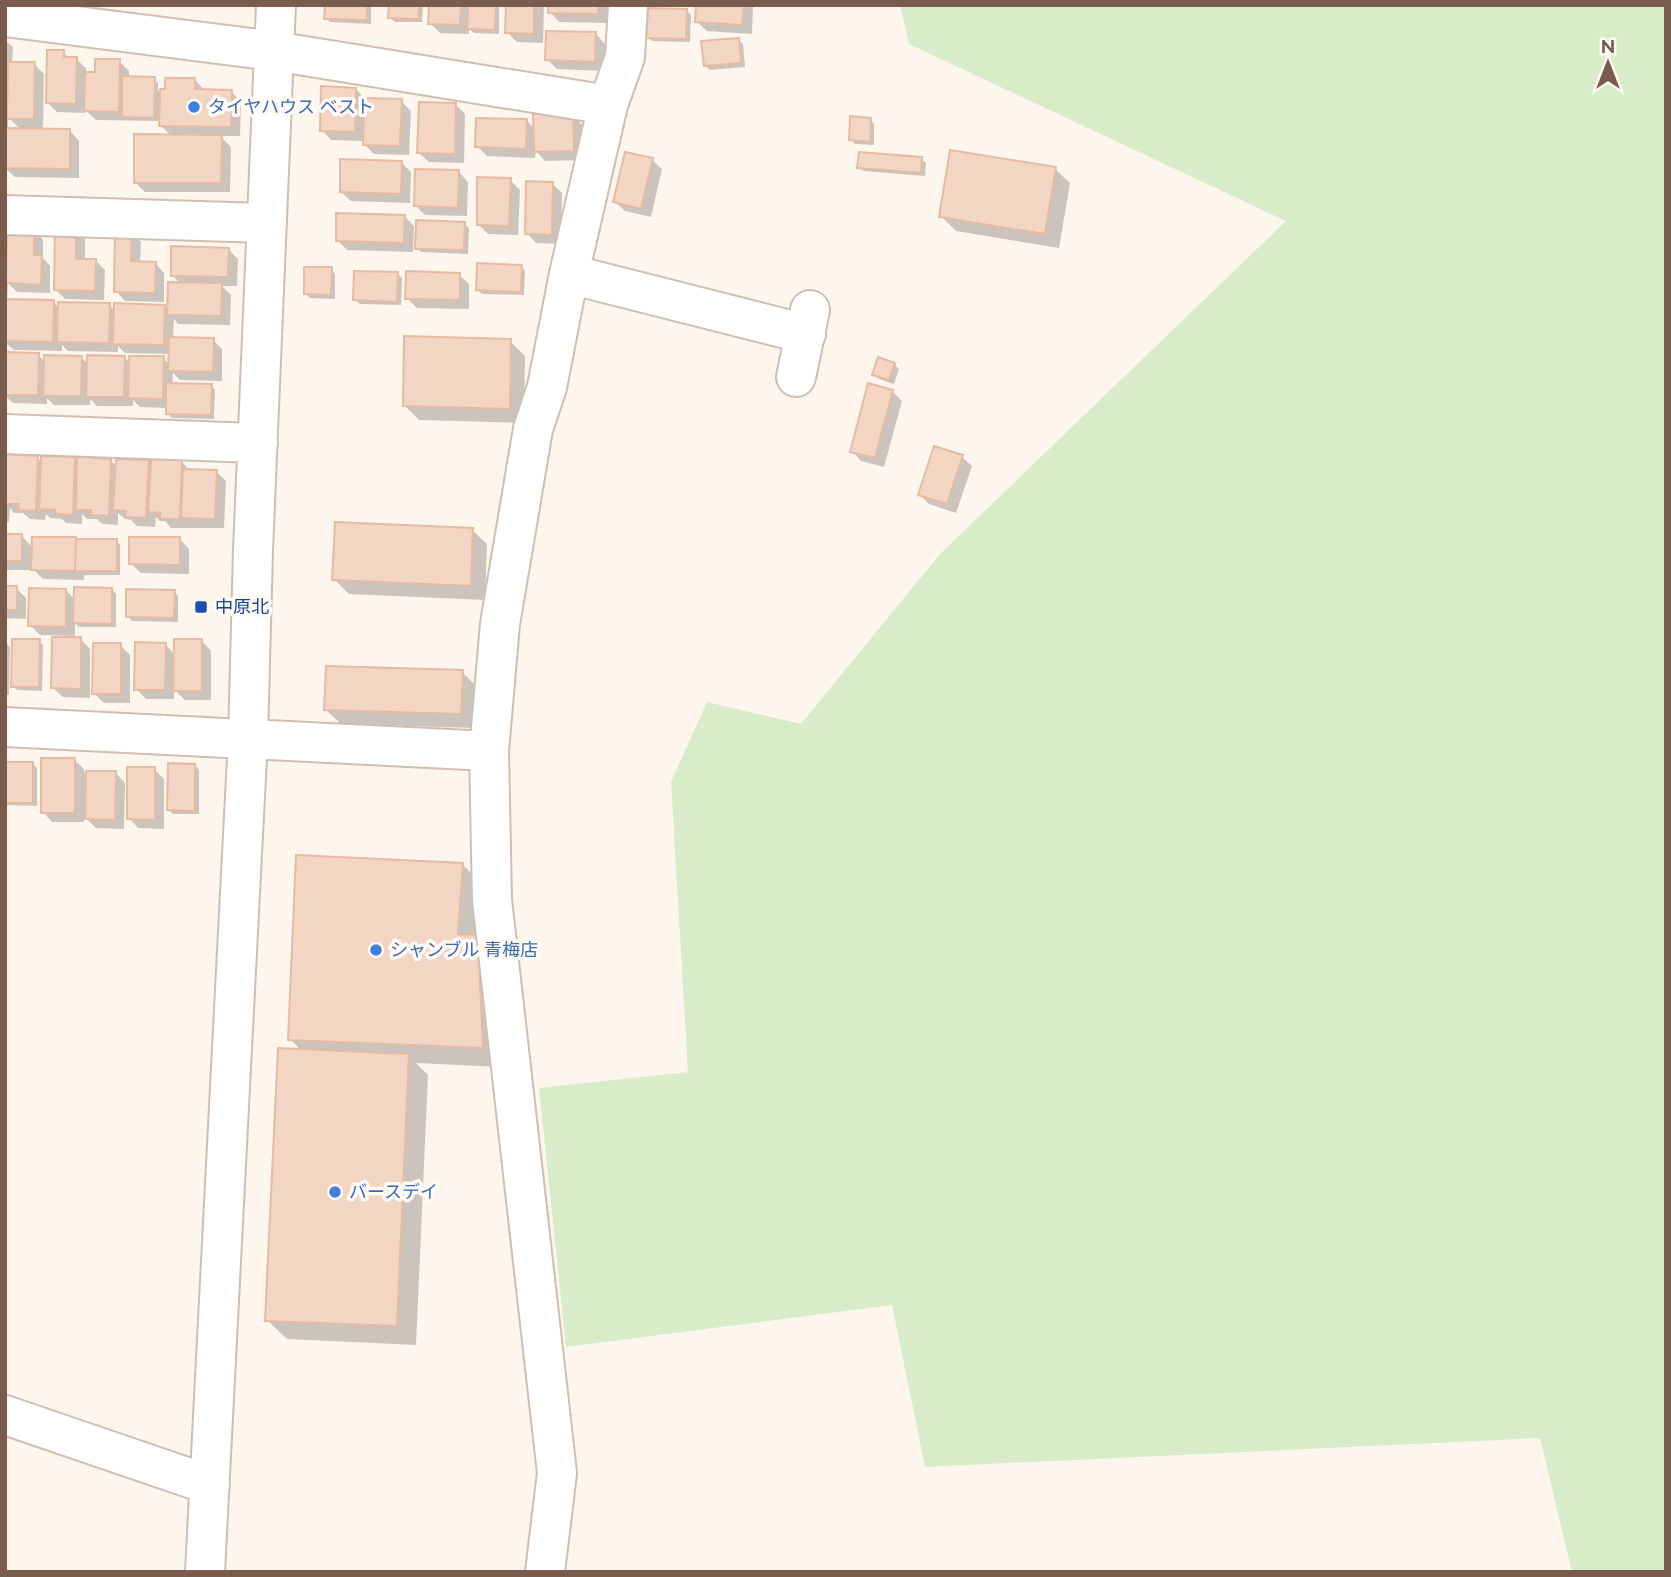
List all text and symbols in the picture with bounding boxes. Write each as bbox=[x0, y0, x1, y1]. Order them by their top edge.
north arrow bbox=[1573, 28, 1643, 98]
text: N bbox=[1601, 35, 1615, 57]
place label: タイヤハウス ベスト bbox=[208, 96, 374, 117]
marker: タイヤハウス ベスト bbox=[186, 99, 202, 115]
place label: 中原北 bbox=[215, 596, 269, 617]
marker: 中原北 bbox=[193, 599, 209, 615]
place label: シャンブル 青梅店 bbox=[390, 939, 538, 960]
marker: シャンブル 青梅店 bbox=[368, 942, 384, 958]
place label: バースデイ bbox=[349, 1181, 438, 1202]
marker: バースデイ bbox=[327, 1184, 343, 1200]

